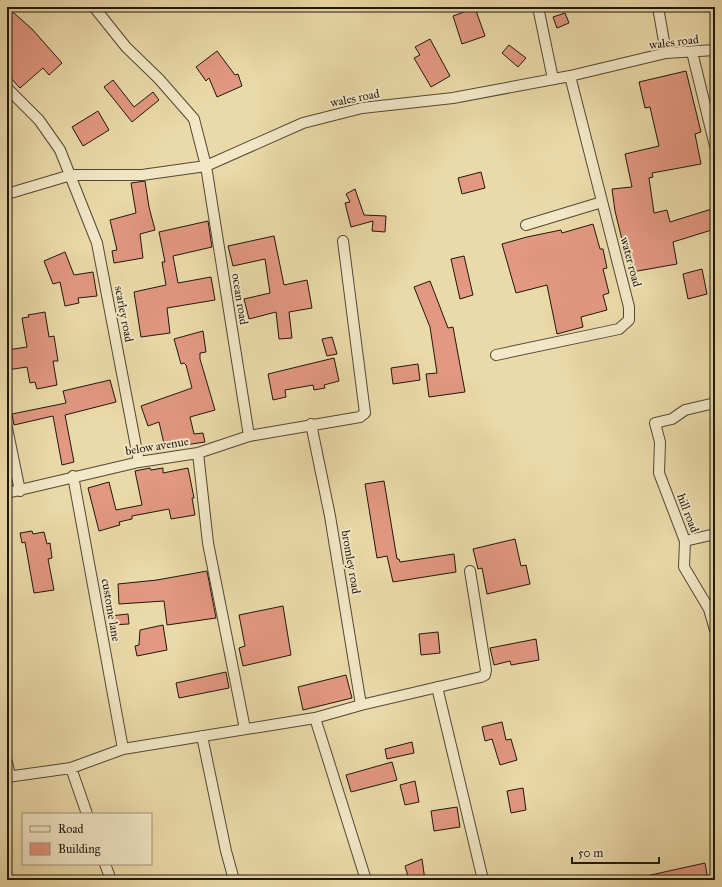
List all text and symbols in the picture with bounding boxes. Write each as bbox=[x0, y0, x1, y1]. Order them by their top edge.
street label: wales road bbox=[648, 32, 700, 52]
street label: wales road bbox=[329, 86, 381, 110]
street label: water road bbox=[618, 236, 644, 288]
street label: ocean road bbox=[229, 272, 251, 326]
street label: scarley road bbox=[112, 285, 136, 343]
street label: below avenue bbox=[124, 434, 190, 458]
street label: hill road bbox=[674, 491, 702, 535]
street label: bromley road bbox=[339, 529, 363, 595]
street label: custome lane bbox=[99, 577, 123, 643]
legend bbox=[22, 813, 152, 865]
text: Road bbox=[58, 822, 84, 836]
scale bar bbox=[572, 839, 659, 865]
text: Building bbox=[58, 842, 101, 857]
text: 50 m bbox=[578, 846, 603, 860]

